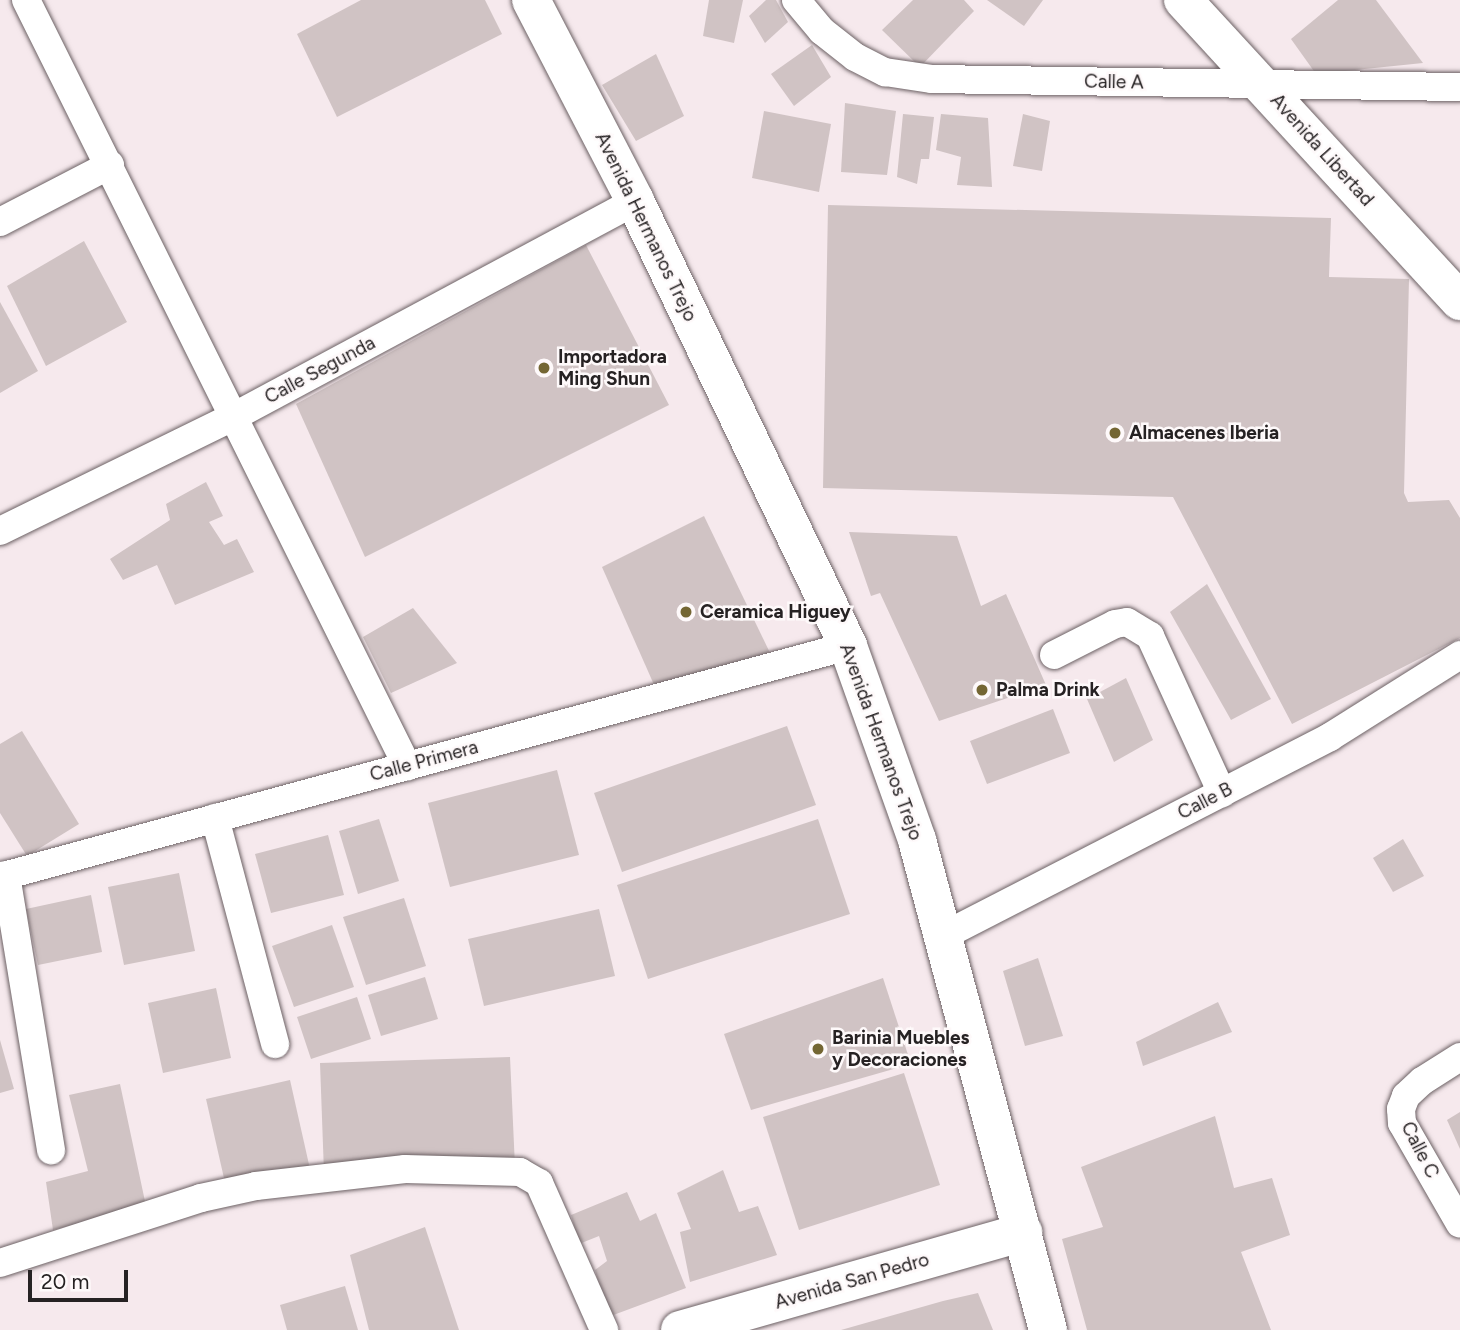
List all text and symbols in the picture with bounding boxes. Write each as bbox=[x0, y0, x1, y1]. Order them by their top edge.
street label: Calle A bbox=[1084, 70, 1144, 94]
street label: Avenida Libertad bbox=[1266, 89, 1378, 211]
street label: Avenida Hermanos Trejo bbox=[590, 129, 702, 325]
street label: Calle Segunda bbox=[261, 331, 379, 409]
place label: Importadora Ming Shun bbox=[558, 346, 667, 390]
marker: Importadora Ming Shun bbox=[536, 360, 552, 376]
place label: Almacenes Iberia bbox=[1129, 422, 1279, 444]
marker: Almacenes Iberia bbox=[1107, 425, 1123, 441]
place label: Ceramica Higuey bbox=[700, 601, 851, 623]
marker: Ceramica Higuey bbox=[678, 604, 694, 620]
street label: Avenida Hermanos Trejo bbox=[835, 640, 927, 844]
place label: Palma Drink bbox=[996, 679, 1100, 701]
marker: Palma Drink bbox=[974, 682, 990, 698]
street label: Calle Primera bbox=[367, 736, 481, 786]
street label: Calle B bbox=[1174, 778, 1236, 824]
place label: Barinia Muebles y Decoraciones bbox=[832, 1027, 969, 1071]
marker: Barinia Muebles y Decoraciones bbox=[810, 1041, 826, 1057]
street label: Calle C bbox=[1396, 1118, 1444, 1182]
street label: Avenida San Pedro bbox=[772, 1248, 932, 1314]
scale bar bbox=[32, 1256, 131, 1300]
text: 20 m bbox=[41, 1269, 89, 1294]

